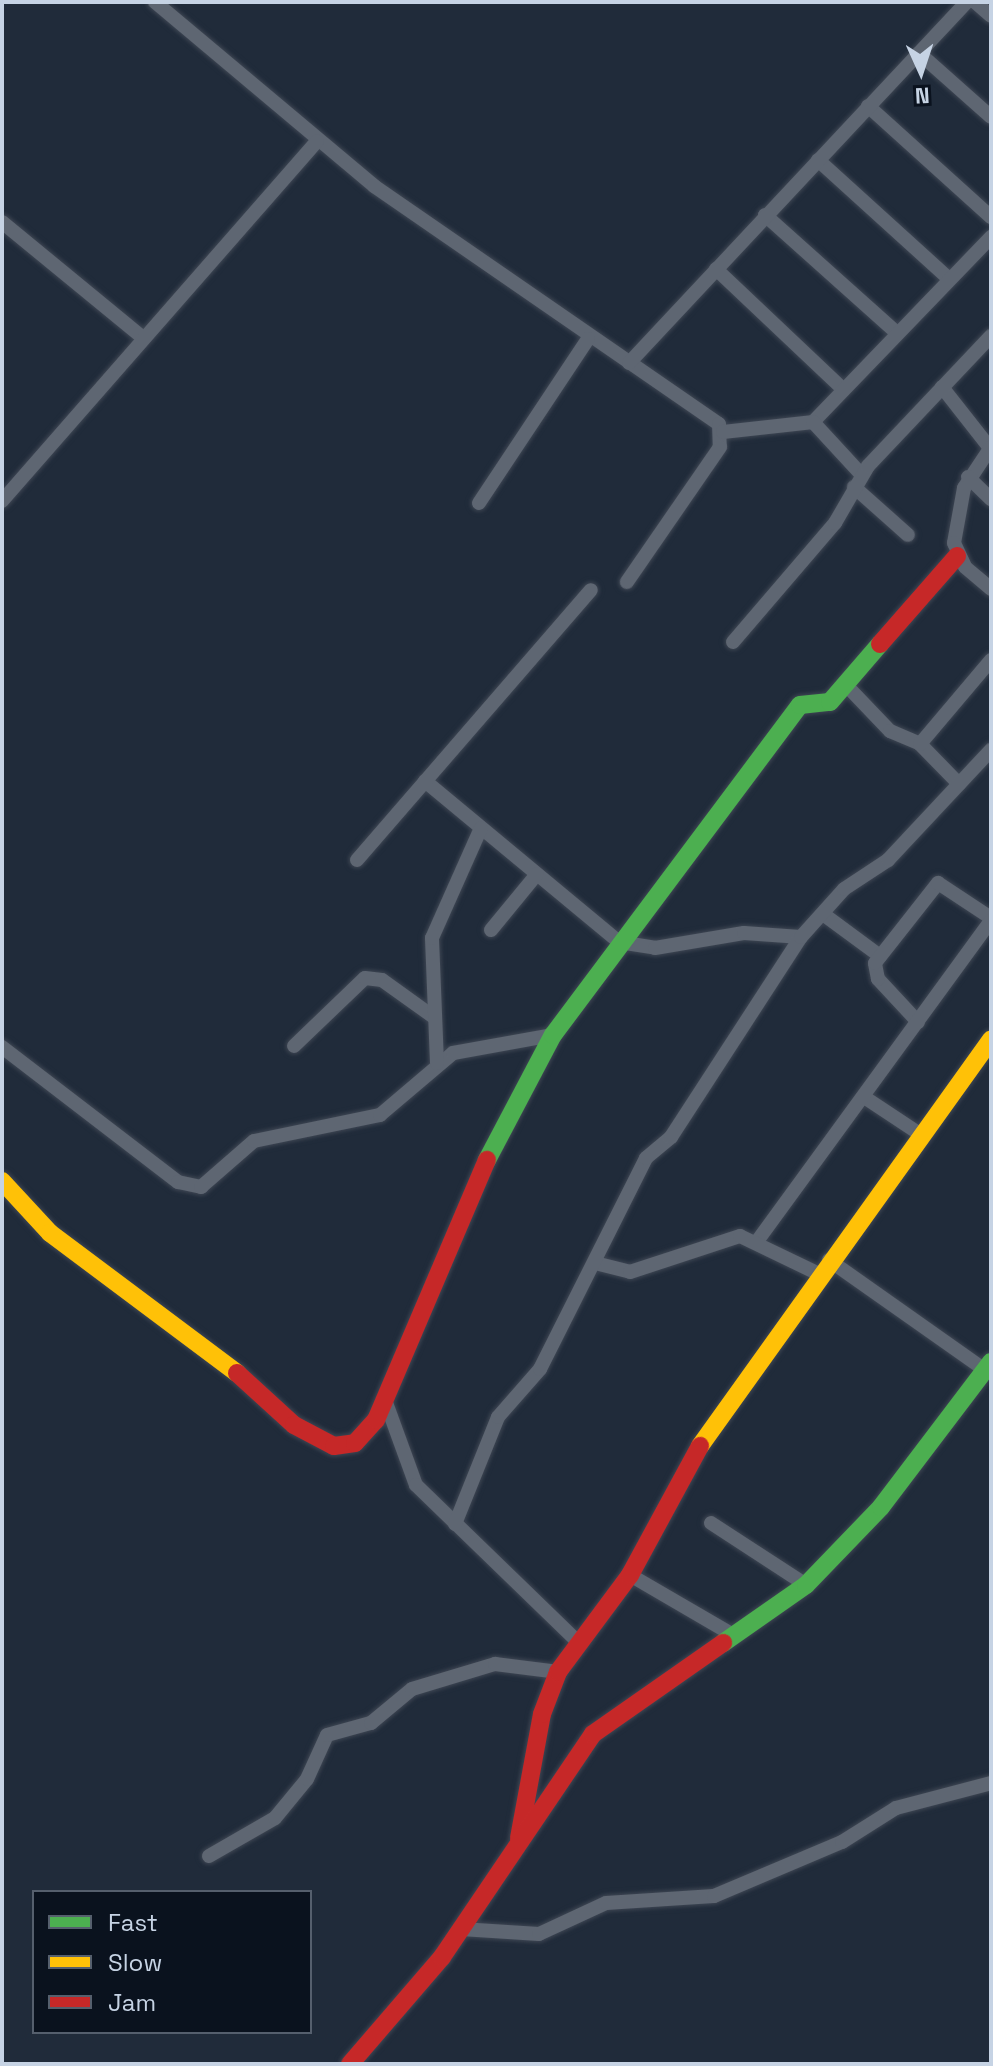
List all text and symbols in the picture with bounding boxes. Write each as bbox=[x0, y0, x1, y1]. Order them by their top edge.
north arrow bbox=[881, 32, 961, 112]
text: N bbox=[914, 82, 930, 110]
legend bbox=[32, 1890, 312, 2034]
text: Fast bbox=[108, 1907, 158, 1938]
text: Slow bbox=[108, 1947, 162, 1978]
text: Jam bbox=[108, 1987, 156, 2018]

